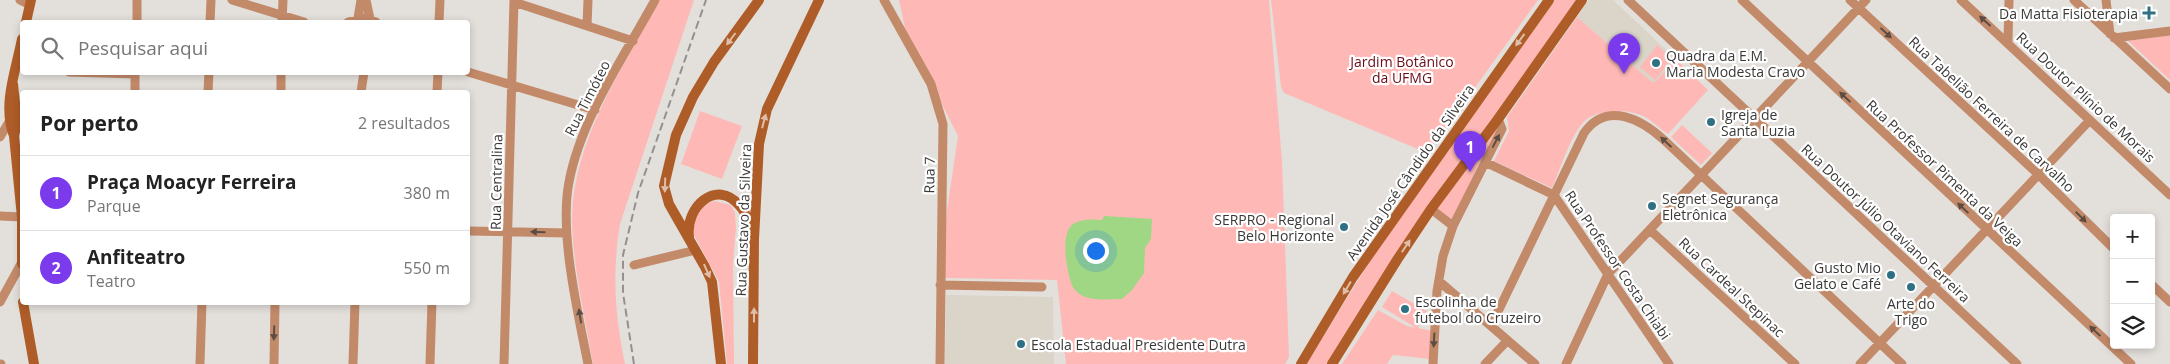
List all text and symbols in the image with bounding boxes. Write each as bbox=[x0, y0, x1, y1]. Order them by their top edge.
place label: Da Matta Fisioterapia bbox=[1999, 4, 2138, 23]
marker: Da Matta Fisioterapia bbox=[2142, 6, 2156, 20]
one-way arrow bbox=[1979, 15, 1991, 27]
search box bbox=[20, 20, 470, 75]
one-way arrow bbox=[1880, 27, 1892, 39]
street label: Rua Doutor Plínio de Morais bbox=[2013, 28, 2160, 167]
one-way arrow bbox=[726, 32, 736, 46]
street label: Rua Tabelião Ferreira de Carvalho bbox=[1905, 32, 2079, 196]
one-way arrow bbox=[1515, 33, 1525, 46]
pin: 2 bbox=[1608, 33, 1640, 74]
icon: search bbox=[38, 34, 66, 62]
text: Pesquisar aqui bbox=[78, 35, 208, 61]
place label: Quadra da E.M. Maria Modesta Cravo bbox=[1666, 46, 1805, 81]
park label: Jardim Botânico da UFMG bbox=[1348, 52, 1454, 87]
street label: Rua Timóteo bbox=[560, 57, 614, 139]
marker: Quadra da E.M. Maria Modesta Cravo bbox=[1650, 57, 1662, 69]
street label: Avenida José Cândido da Silveira bbox=[1342, 80, 1478, 264]
one-way arrow bbox=[1839, 91, 1851, 103]
street label: Rua Professor Pimenta da Veiga bbox=[1863, 95, 2027, 251]
place label: Igreja de Santa Luzia bbox=[1721, 105, 1795, 140]
text: Por perto bbox=[40, 109, 139, 137]
text: 2 resultados bbox=[358, 112, 450, 134]
one-way arrow bbox=[760, 113, 768, 128]
marker: Igreja de Santa Luzia bbox=[1705, 116, 1717, 128]
pin: 1 bbox=[1454, 131, 1486, 172]
one-way arrow bbox=[1492, 133, 1500, 148]
street label: Rua Centralina bbox=[486, 134, 506, 230]
one-way arrow bbox=[1661, 136, 1673, 148]
street label: Rua Doutor Júlio Otaviano Ferreira bbox=[1798, 140, 1974, 306]
street label: Rua Gustavo da Silveira bbox=[731, 143, 755, 297]
street label: Rua 7 bbox=[919, 157, 939, 193]
text: Praça Moacyr Ferreira bbox=[87, 169, 297, 195]
one-way arrow bbox=[661, 178, 669, 194]
text: 1 bbox=[51, 182, 61, 204]
text: 380 m bbox=[404, 182, 450, 204]
street label: Rua Professor Costa Chiabi bbox=[1561, 187, 1675, 343]
place label: Segnet Segurança Eletrônica bbox=[1662, 189, 1779, 224]
text: Parque bbox=[87, 195, 141, 217]
marker: Segnet Segurança Eletrônica bbox=[1646, 200, 1658, 212]
one-way arrow bbox=[1957, 202, 1969, 214]
place label: SERPRO - Regional Belo Horizonte bbox=[1214, 210, 1334, 245]
one-way arrow bbox=[2075, 210, 2087, 222]
map controls bbox=[2110, 214, 2155, 349]
button: + bbox=[2110, 214, 2155, 259]
marker: SERPRO - Regional Belo Horizonte bbox=[1338, 221, 1350, 233]
one-way arrow bbox=[529, 228, 545, 236]
street label: Rua Cardeal Stepinac bbox=[1675, 233, 1789, 341]
your location bbox=[1083, 238, 1109, 264]
one-way arrow bbox=[1401, 239, 1411, 253]
text: Anfiteatro bbox=[87, 244, 185, 270]
text: 2 bbox=[51, 257, 61, 279]
text: 550 m bbox=[404, 257, 450, 279]
place label: Gusto Mio Gelato e Café bbox=[1794, 258, 1881, 293]
button: − bbox=[2110, 259, 2155, 304]
one-way arrow bbox=[703, 264, 711, 278]
marker: Gusto Mio Gelato e Café bbox=[1885, 269, 1897, 281]
text: Teatro bbox=[87, 270, 136, 292]
one-way arrow bbox=[1342, 281, 1351, 294]
marker: Arte do Trigo bbox=[1905, 281, 1917, 293]
place label: Escolinha de futebol do Cruzeiro bbox=[1415, 292, 1541, 327]
place label: Arte do Trigo bbox=[1887, 294, 1935, 329]
marker: Escolinha de futebol do Cruzeiro bbox=[1399, 303, 1411, 315]
button: layers bbox=[2110, 304, 2155, 349]
one-way arrow bbox=[750, 307, 758, 323]
one-way arrow bbox=[575, 308, 583, 324]
one-way arrow bbox=[2089, 325, 2101, 337]
one-way arrow bbox=[270, 326, 278, 342]
one-way arrow bbox=[1430, 332, 1438, 348]
place label: Escola Estadual Presidente Dutra bbox=[1031, 335, 1246, 354]
marker: Escola Estadual Presidente Dutra bbox=[1015, 338, 1027, 350]

